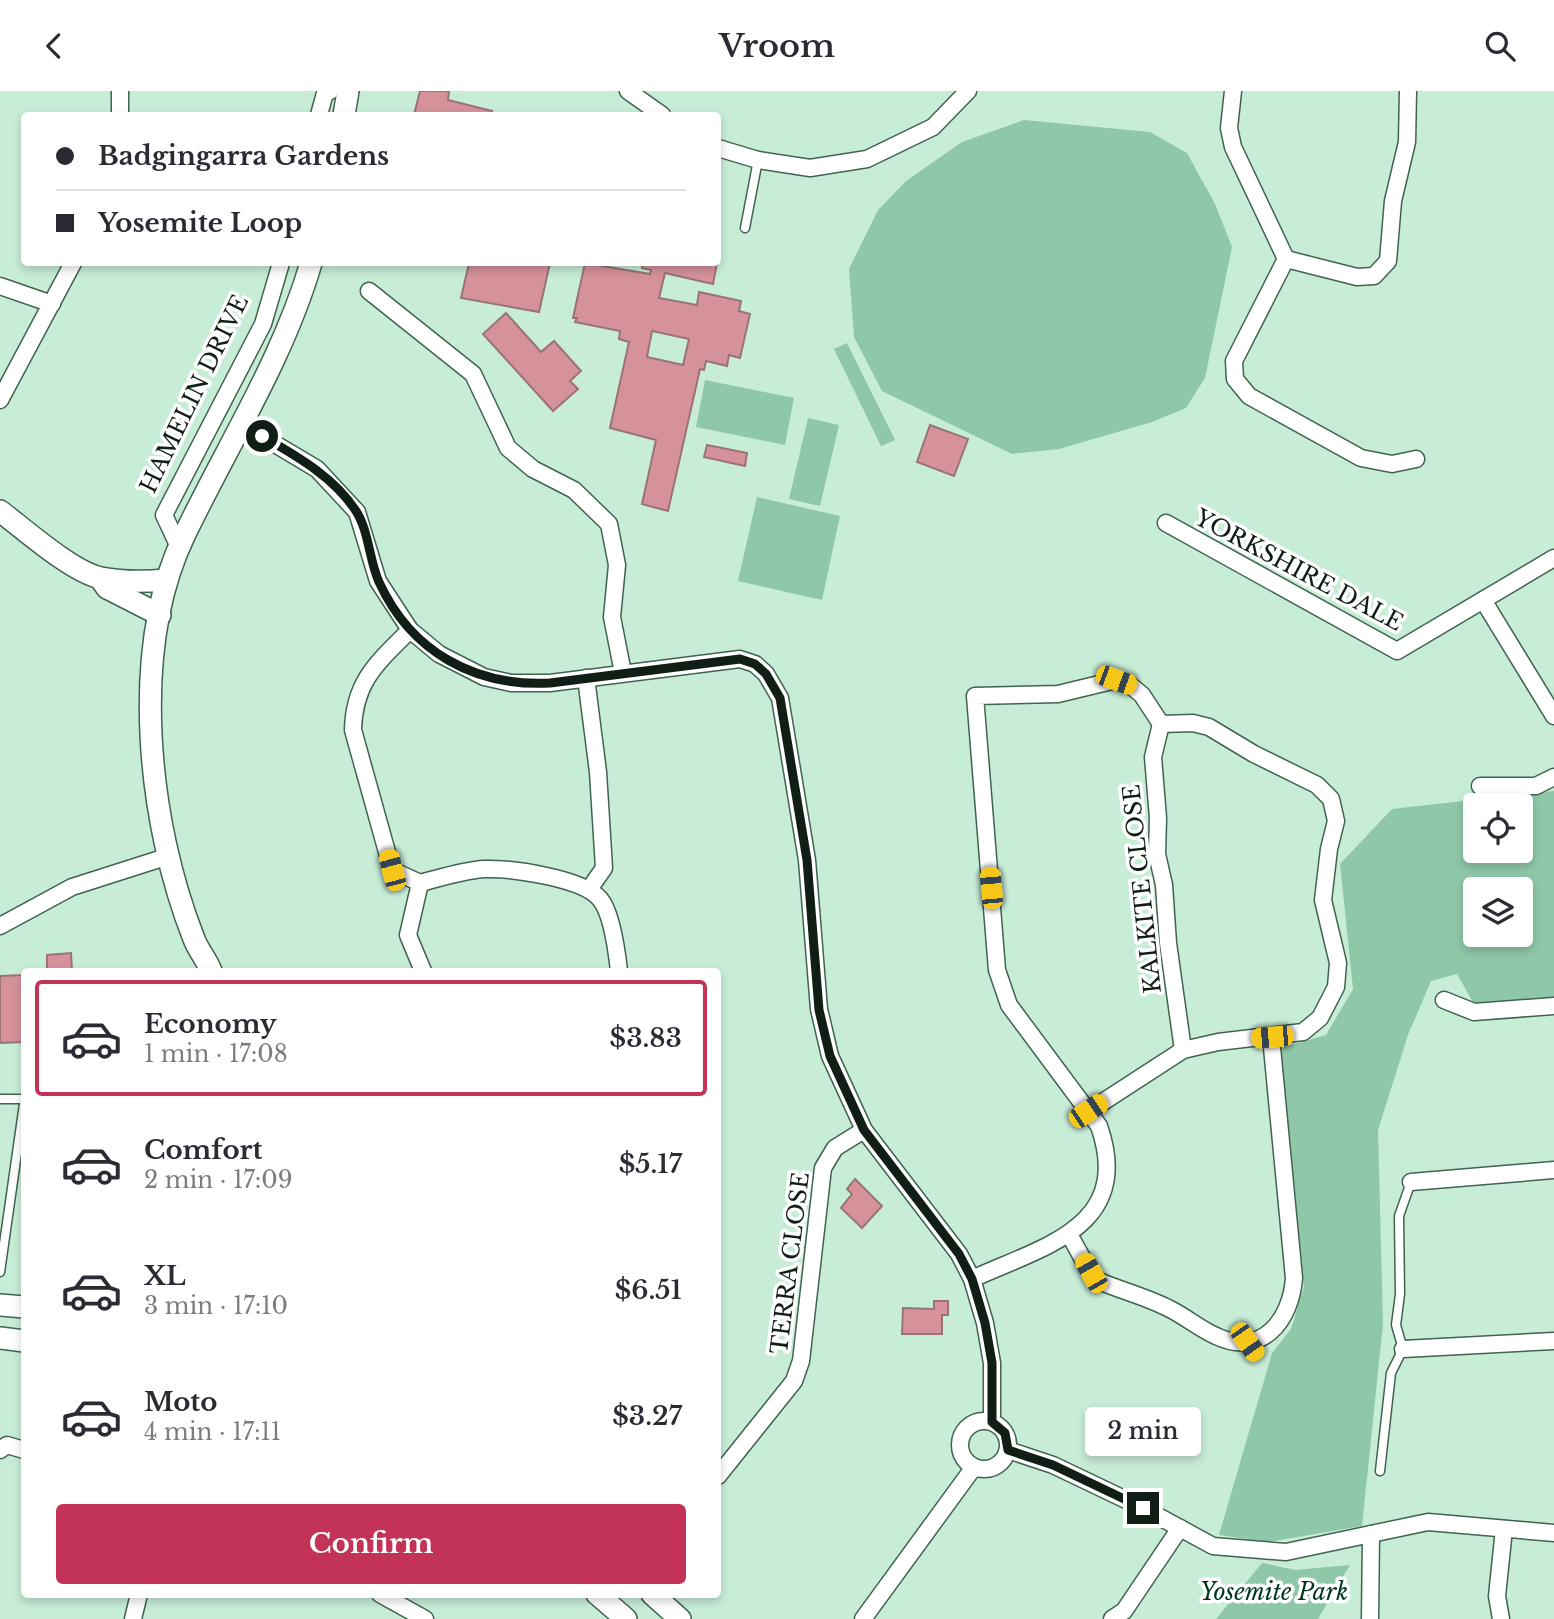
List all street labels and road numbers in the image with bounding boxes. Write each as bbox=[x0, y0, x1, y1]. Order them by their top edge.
street label: HAMELIN DRIVE bbox=[134, 290, 254, 498]
street label: YORKSHIRE DALE bbox=[1189, 503, 1408, 637]
street label: KALKITE CLOSE bbox=[1117, 783, 1167, 995]
street label: TERRA CLOSE bbox=[765, 1170, 815, 1356]

